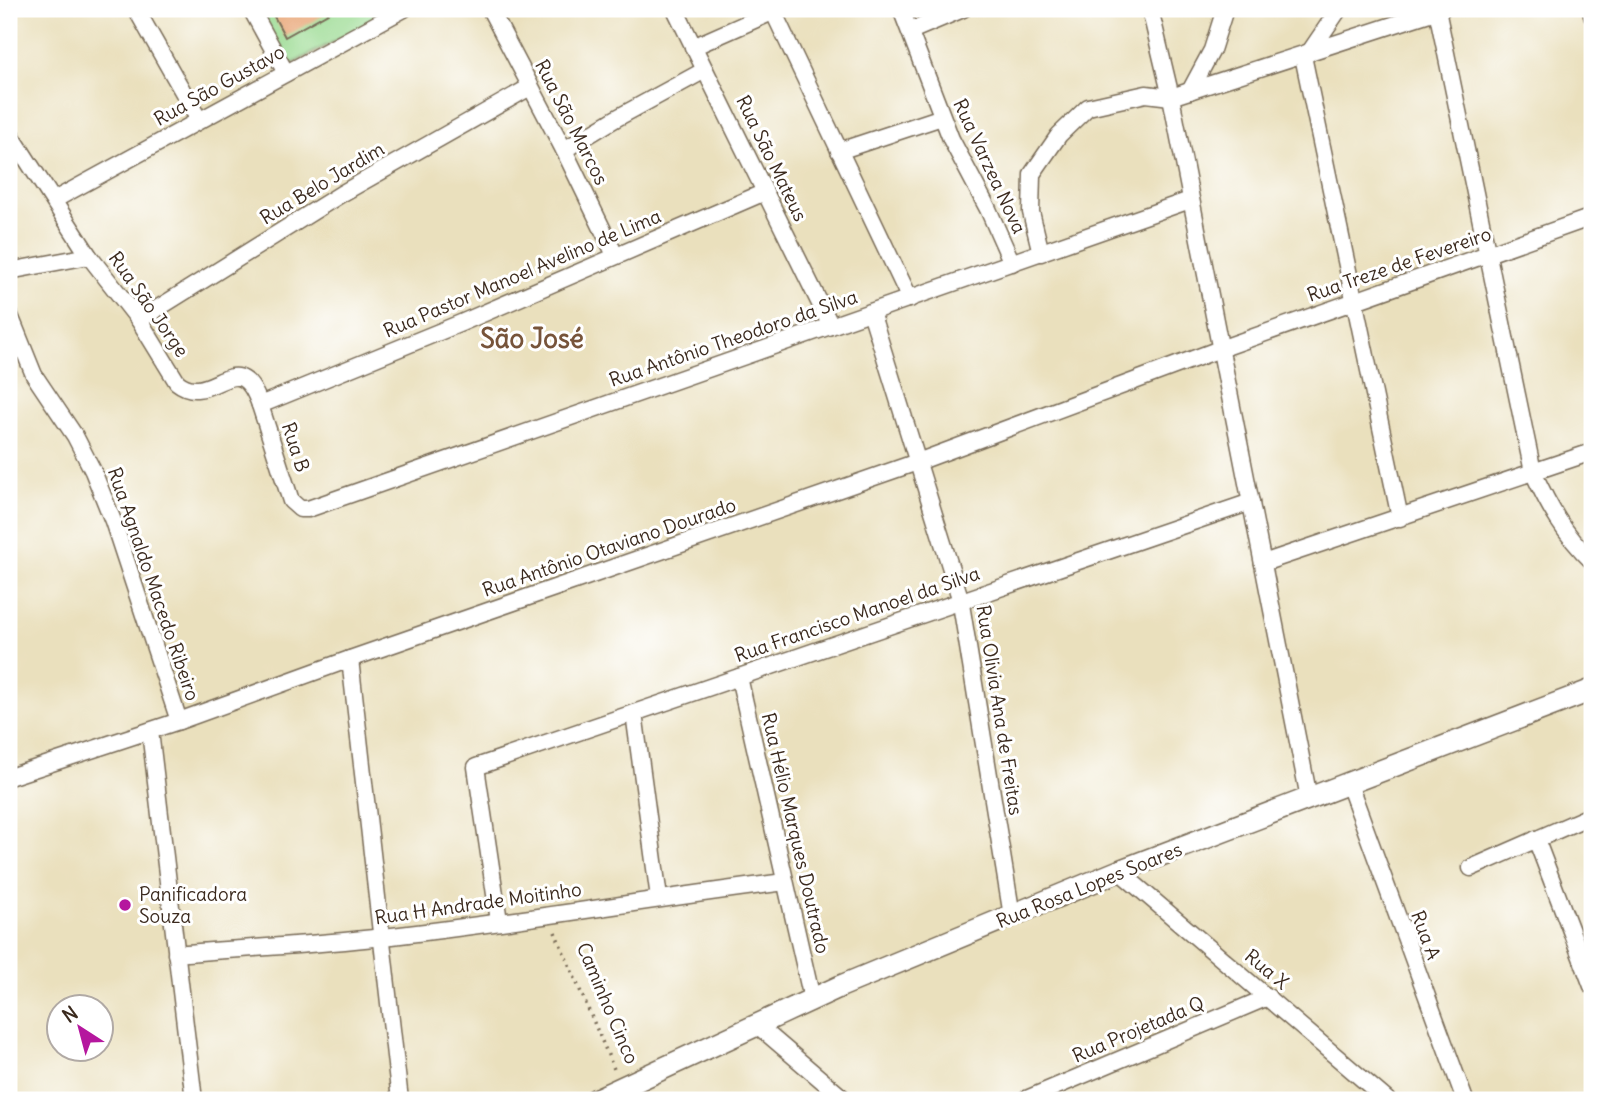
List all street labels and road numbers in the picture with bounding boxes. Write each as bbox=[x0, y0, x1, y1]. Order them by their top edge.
street label: Rua São Gustavo bbox=[150, 39, 288, 131]
street label: Rua São Marcos bbox=[530, 55, 614, 189]
street label: Rua São Mateus bbox=[731, 91, 813, 225]
street label: Rua Varzea Nova bbox=[948, 95, 1032, 237]
street label: Rua Belo Jardim bbox=[256, 137, 388, 229]
street label: Rua Pastor Manoel Avelino de Lima bbox=[380, 203, 665, 343]
street label: Rua Treze de Fevereiro bbox=[1304, 221, 1494, 307]
street label: Rua São Jorge bbox=[104, 247, 194, 361]
street label: Rua Antônio Theodoro da Silva bbox=[606, 284, 860, 392]
street label: Rua B bbox=[277, 419, 315, 475]
street label: Rua Agnaldo Macedo Ribeiro bbox=[103, 464, 205, 704]
street label: Rua Antônio Otaviano Dourado bbox=[479, 492, 739, 602]
street label: Rua Francisco Manoel da Silva bbox=[731, 561, 983, 667]
street label: Rua Olivia Ana de Freitas bbox=[972, 603, 1028, 817]
street label: Rua Hélio Marques Doutrado bbox=[757, 710, 835, 956]
street label: Rua Rosa Lopes Soares bbox=[993, 837, 1185, 933]
street label: Rua H Andrade Moitinho bbox=[373, 877, 583, 929]
street label: Rua A bbox=[1406, 907, 1446, 963]
street label: Caminho Cinco bbox=[572, 939, 644, 1067]
street label: Rua X bbox=[1240, 944, 1294, 994]
street label: Rua Projetada Q bbox=[1069, 990, 1207, 1068]

